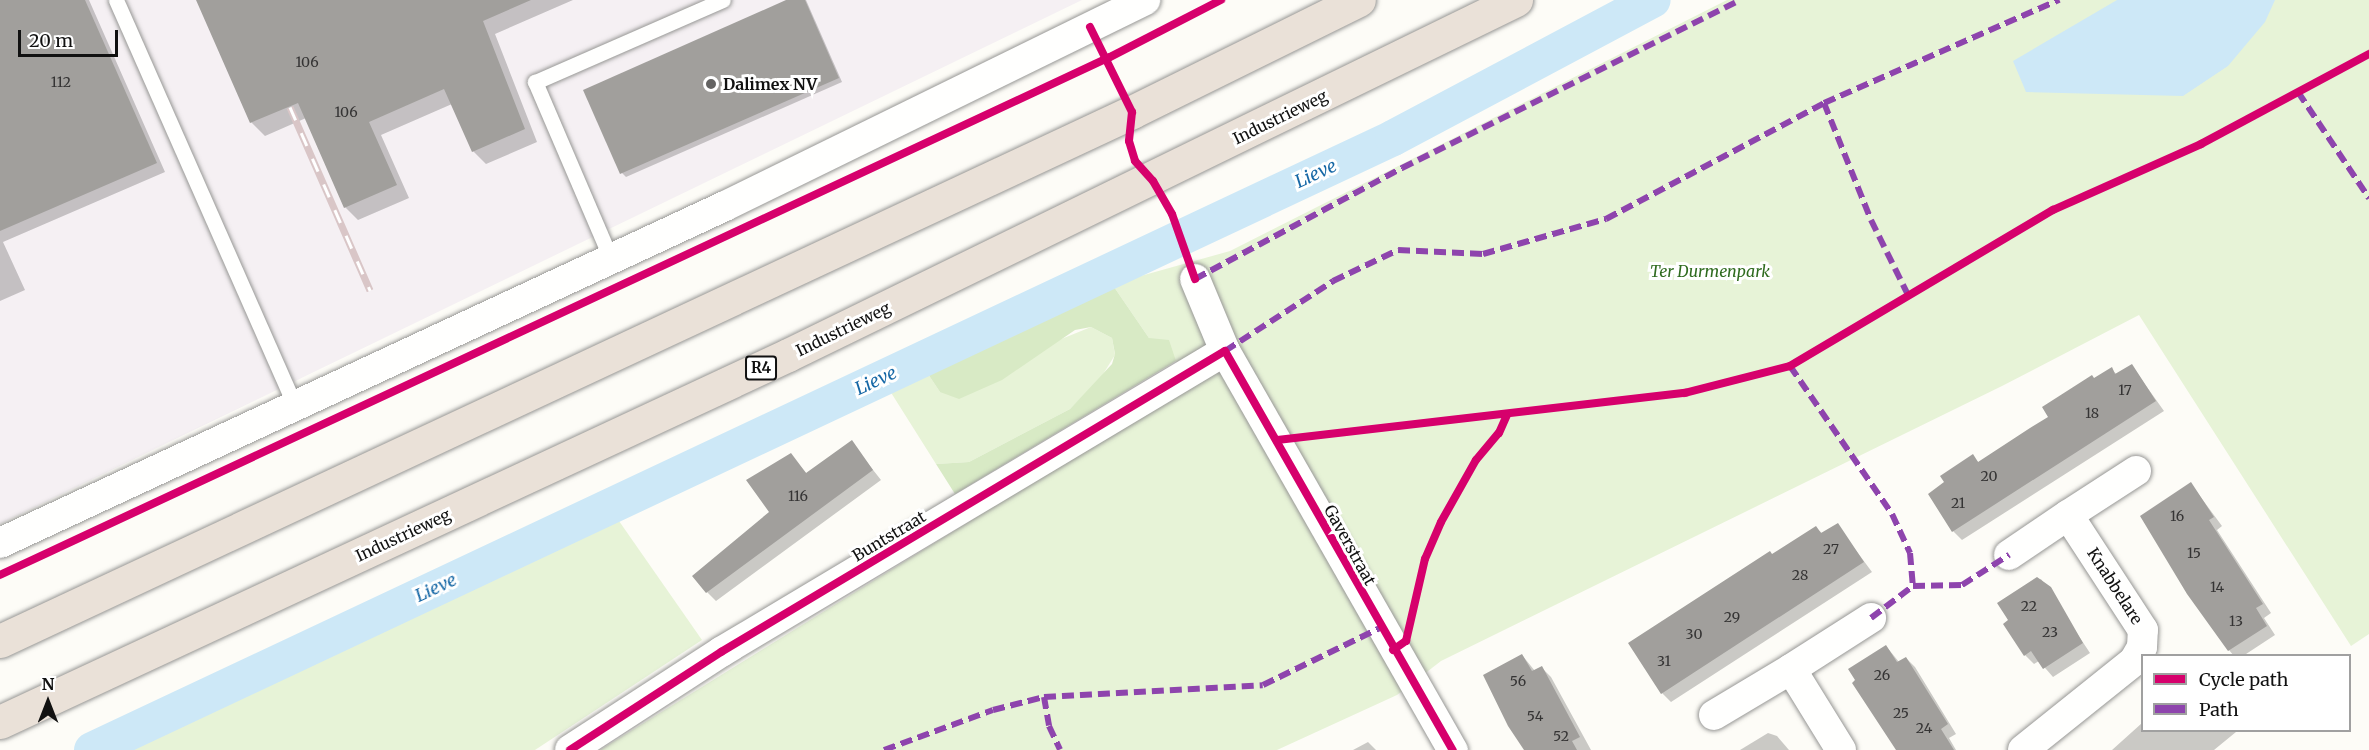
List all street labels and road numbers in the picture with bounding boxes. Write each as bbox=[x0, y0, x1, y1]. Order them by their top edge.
street label: Industrieweg bbox=[1230, 86, 1330, 148]
street label: Industrieweg bbox=[793, 298, 893, 360]
road number: R4 bbox=[744, 356, 777, 380]
street label: Gaverstraat bbox=[1320, 501, 1380, 589]
street label: Industrieweg bbox=[353, 505, 453, 565]
street label: Buntstraat bbox=[849, 507, 929, 565]
street label: Knabbelare bbox=[2083, 544, 2147, 628]

